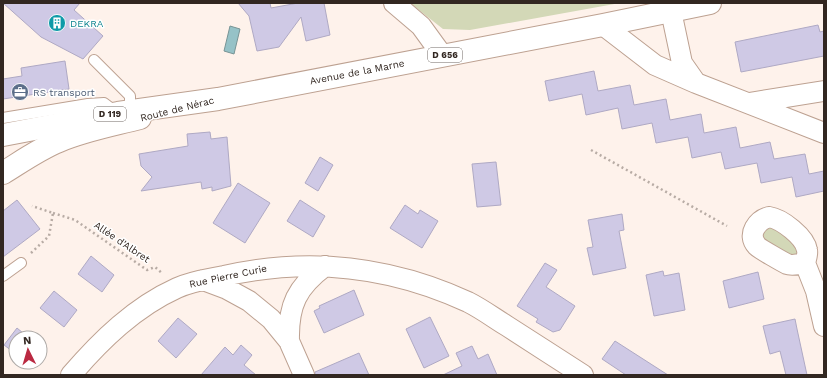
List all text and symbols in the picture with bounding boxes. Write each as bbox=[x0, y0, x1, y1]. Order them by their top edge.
building icon: DEKRA bbox=[47, 13, 67, 33]
place label: DEKRA bbox=[70, 18, 104, 29]
road number: D 656 bbox=[428, 48, 462, 62]
street label: Avenue de la Marne bbox=[309, 57, 406, 87]
office icon: RS transport bbox=[10, 82, 30, 102]
place label: RS transport bbox=[33, 87, 96, 98]
street label: Route de Nérac bbox=[139, 94, 215, 123]
road number: D 119 bbox=[94, 107, 126, 121]
street label: Allée d'Albret bbox=[92, 219, 153, 265]
street label: Rue Pierre Curie bbox=[188, 262, 268, 290]
north arrow bbox=[8, 330, 48, 370]
text: N bbox=[23, 334, 32, 347]

